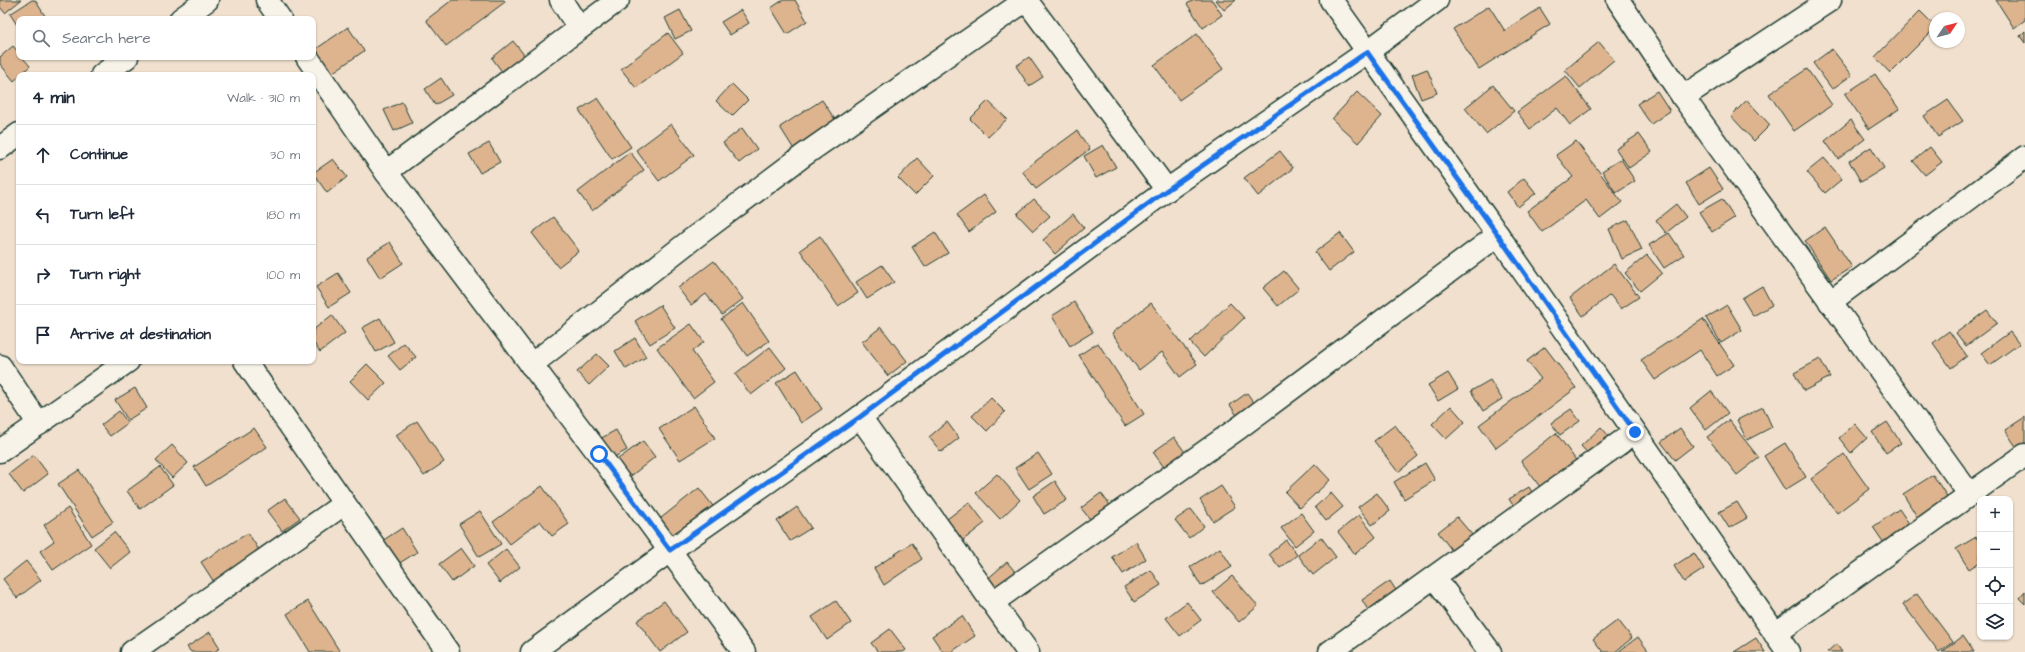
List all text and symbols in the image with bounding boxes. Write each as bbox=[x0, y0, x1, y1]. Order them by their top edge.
north arrow bbox=[1929, 12, 1965, 48]
search box bbox=[16, 16, 316, 60]
icon: search bbox=[30, 27, 52, 49]
text: Search here bbox=[62, 28, 151, 49]
text: 4 min bbox=[32, 86, 75, 110]
text: Walk · 310 m bbox=[227, 89, 300, 107]
icon: ahead bbox=[32, 144, 54, 166]
text: Continue bbox=[70, 144, 128, 165]
text: 30 m bbox=[270, 146, 300, 164]
icon: left bbox=[32, 204, 54, 226]
text: Turn left bbox=[70, 204, 134, 225]
text: 180 m bbox=[266, 206, 300, 224]
icon: right bbox=[32, 264, 54, 286]
text: Turn right bbox=[70, 264, 141, 285]
text: 100 m bbox=[267, 266, 300, 284]
icon: arrive bbox=[32, 324, 54, 346]
text: Arrive at destination bbox=[70, 324, 211, 345]
route end bbox=[1626, 423, 1644, 441]
route start bbox=[590, 445, 608, 463]
map controls bbox=[1977, 496, 2013, 640]
button: + bbox=[1977, 496, 2013, 532]
button: − bbox=[1977, 532, 2013, 568]
button: locate bbox=[1977, 568, 2013, 604]
button: layers bbox=[1977, 604, 2013, 640]

